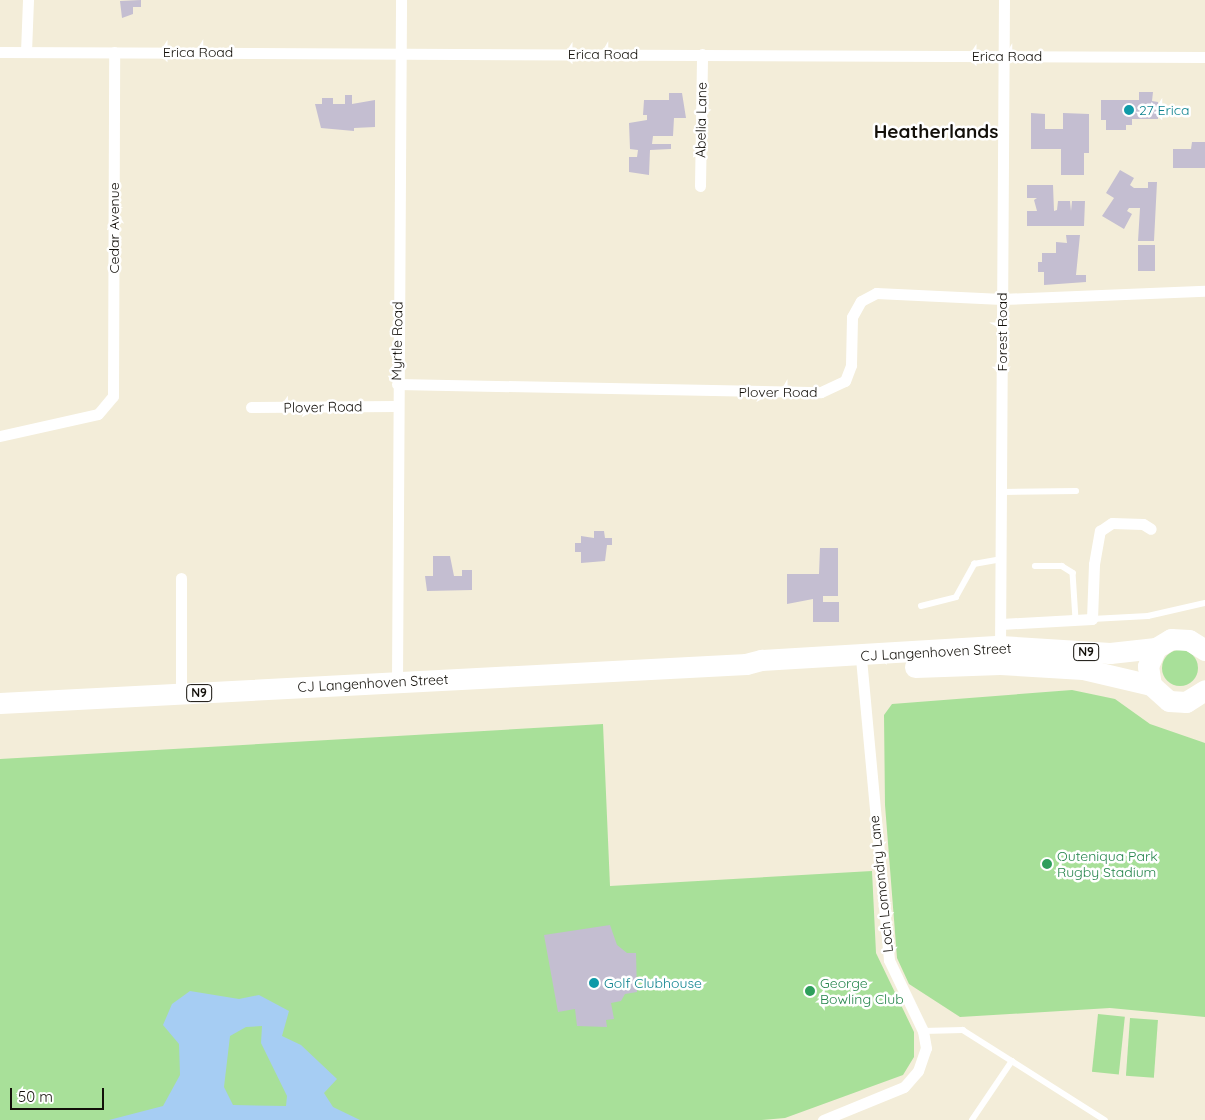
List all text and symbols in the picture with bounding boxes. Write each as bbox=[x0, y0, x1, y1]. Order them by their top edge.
street label: Erica Road bbox=[163, 44, 233, 60]
street label: Erica Road bbox=[568, 46, 638, 62]
street label: Erica Road bbox=[972, 48, 1042, 64]
street label: Abelia Lane bbox=[692, 82, 710, 158]
place label: 27 Erica bbox=[1139, 102, 1190, 118]
marker: 27 Erica bbox=[1123, 104, 1135, 116]
district label: Heatherlands bbox=[874, 121, 998, 143]
street label: Cedar Avenue bbox=[106, 182, 122, 274]
street label: Forest Road bbox=[994, 292, 1010, 372]
street label: Myrtle Road bbox=[388, 301, 406, 381]
street label: Plover Road bbox=[738, 384, 818, 400]
street label: Plover Road bbox=[283, 398, 363, 416]
street label: CJ Langenhoven Street bbox=[860, 640, 1012, 664]
road number: N9 bbox=[1072, 642, 1100, 662]
street label: CJ Langenhoven Street bbox=[297, 671, 449, 695]
road number: N9 bbox=[185, 684, 213, 702]
street label: Loch Lomondry Lane bbox=[865, 815, 897, 953]
place label: Outeniqua Park Rugby Stadium bbox=[1057, 848, 1158, 880]
marker: Outeniqua Park Rugby Stadium bbox=[1041, 858, 1053, 870]
place label: Golf Clubhouse bbox=[604, 975, 702, 991]
place label: George Bowling Club bbox=[820, 975, 904, 1008]
marker: Golf Clubhouse bbox=[588, 977, 600, 989]
marker: George Bowling Club bbox=[804, 985, 816, 997]
scale bar bbox=[12, 1078, 106, 1110]
text: 50 m bbox=[18, 1087, 53, 1106]

